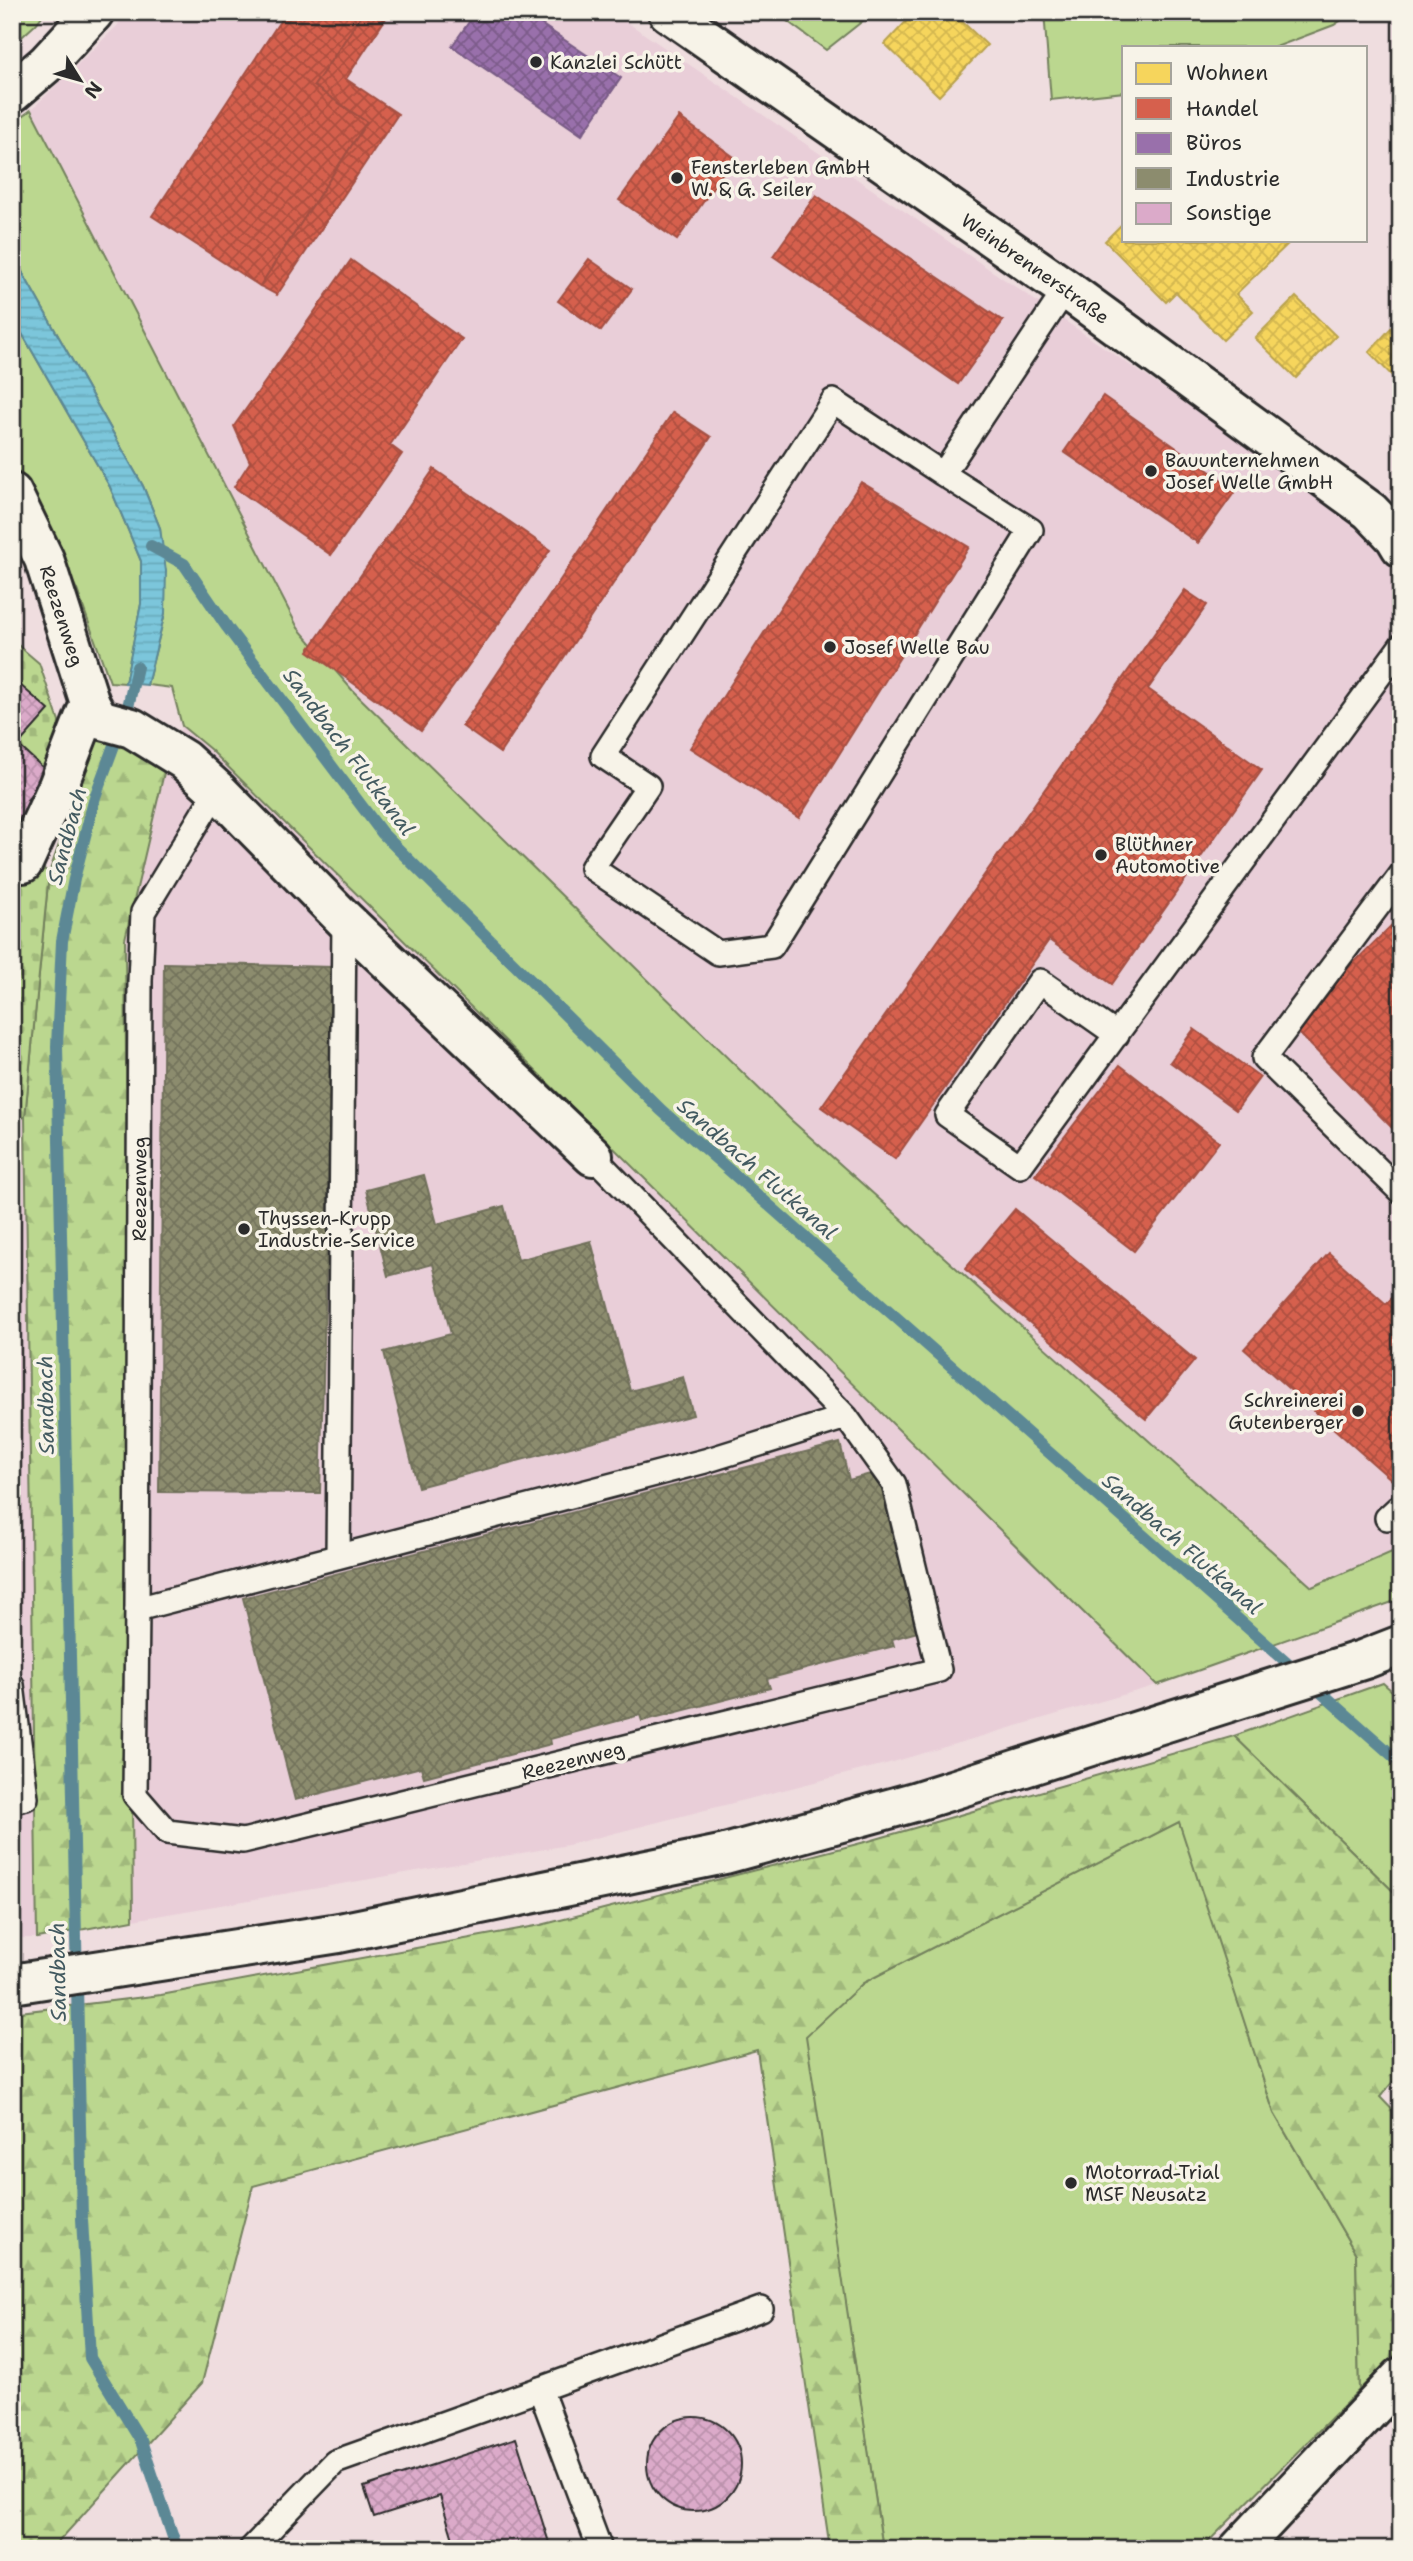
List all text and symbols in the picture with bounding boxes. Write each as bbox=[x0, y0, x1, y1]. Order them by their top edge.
north arrow bbox=[46, 46, 116, 116]
legend bbox=[1122, 46, 1368, 242]
place label: Kanzlei Schütt bbox=[550, 50, 682, 75]
marker: Kanzlei Schütt bbox=[528, 54, 544, 70]
text: Wohnen bbox=[1186, 59, 1268, 87]
text: N bbox=[79, 76, 108, 103]
text: Handel bbox=[1186, 95, 1259, 123]
text: Büros bbox=[1186, 129, 1242, 157]
place label: Fensterleben GmbH W. & G. Seiler bbox=[691, 155, 870, 202]
text: Industrie bbox=[1186, 165, 1280, 193]
marker: Fensterleben GmbH W. & G. Seiler bbox=[669, 170, 685, 186]
text: Sonstige bbox=[1186, 199, 1272, 227]
street label: Weinbrennerstraße bbox=[956, 208, 1114, 330]
place label: Bauunternehmen Josef Welle GmbH bbox=[1165, 448, 1333, 495]
marker: Bauunternehmen Josef Welle GmbH bbox=[1143, 463, 1159, 479]
street label: Reezenweg bbox=[34, 562, 90, 670]
place label: Josef Welle Bau bbox=[844, 635, 990, 660]
marker: Josef Welle Bau bbox=[822, 639, 838, 655]
water label: Sandbach Flutkanal bbox=[277, 663, 421, 841]
water label: Sandbach bbox=[41, 784, 93, 888]
place label: Blüthner Automotive bbox=[1115, 832, 1220, 879]
marker: Blüthner Automotive bbox=[1093, 847, 1109, 863]
water label: Sandbach Flutkanal bbox=[671, 1092, 843, 1246]
street label: Reezenweg bbox=[127, 1136, 152, 1242]
place label: Thyssen-Krupp Industrie-Service bbox=[258, 1206, 415, 1253]
marker: Thyssen-Krupp Industrie-Service bbox=[236, 1221, 252, 1237]
water label: Sandbach bbox=[31, 1355, 61, 1455]
place label: Schreinerei Gutenberger bbox=[1228, 1388, 1344, 1435]
marker: Schreinerei Gutenberger bbox=[1350, 1403, 1366, 1419]
water label: Sandbach Flutkanal bbox=[1096, 1467, 1268, 1621]
street label: Reezenweg bbox=[519, 1736, 627, 1785]
water label: Sandbach bbox=[43, 1922, 73, 2022]
place label: Motorrad-Trial MSF Neusatz bbox=[1085, 2160, 1220, 2207]
marker: Motorrad-Trial MSF Neusatz bbox=[1063, 2175, 1079, 2191]

